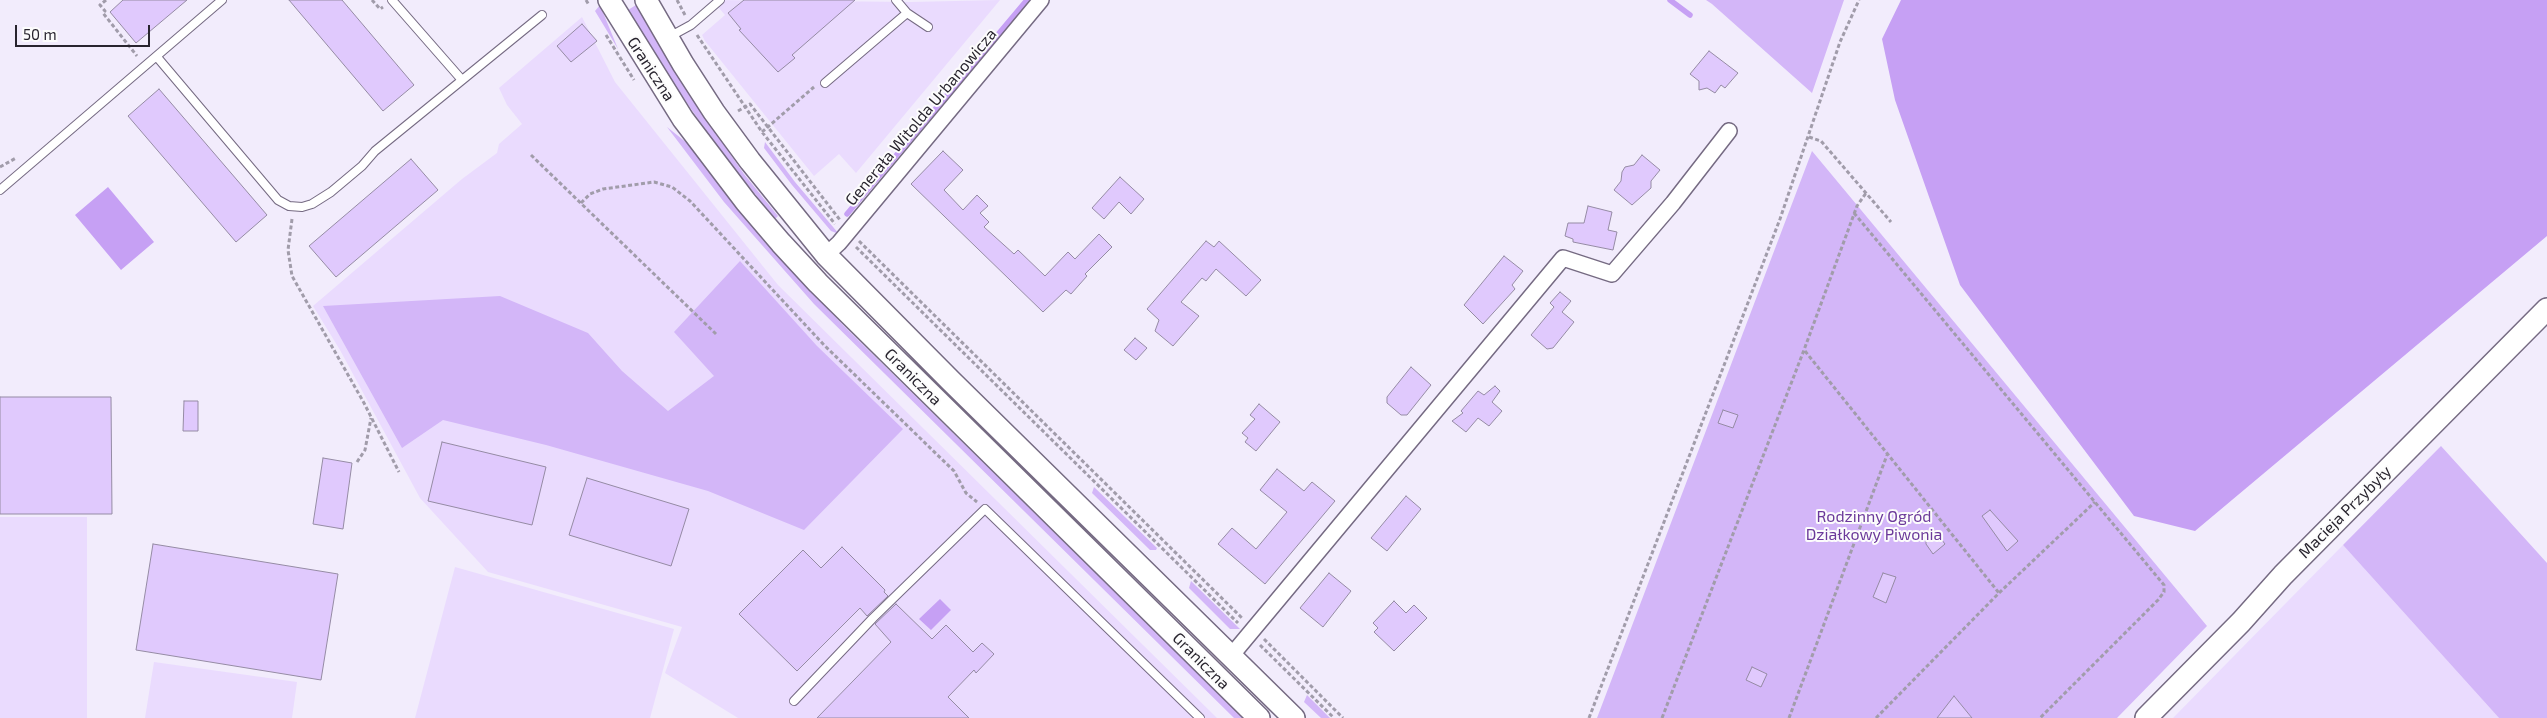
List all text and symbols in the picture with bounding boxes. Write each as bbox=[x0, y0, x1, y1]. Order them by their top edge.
scale bar bbox=[18, 15, 152, 47]
text: 50 m bbox=[23, 25, 57, 43]
street label: Generała Witolda Urbanowicza bbox=[841, 25, 1001, 209]
street label: Graniczna bbox=[623, 33, 679, 105]
street label: Graniczna bbox=[881, 345, 945, 409]
street label: Macieja Przybyły bbox=[2295, 462, 2395, 562]
park label: Rodzinny Ogród Działkowy Piwonia bbox=[1806, 507, 1942, 545]
street label: Graniczna bbox=[1169, 629, 1233, 693]

